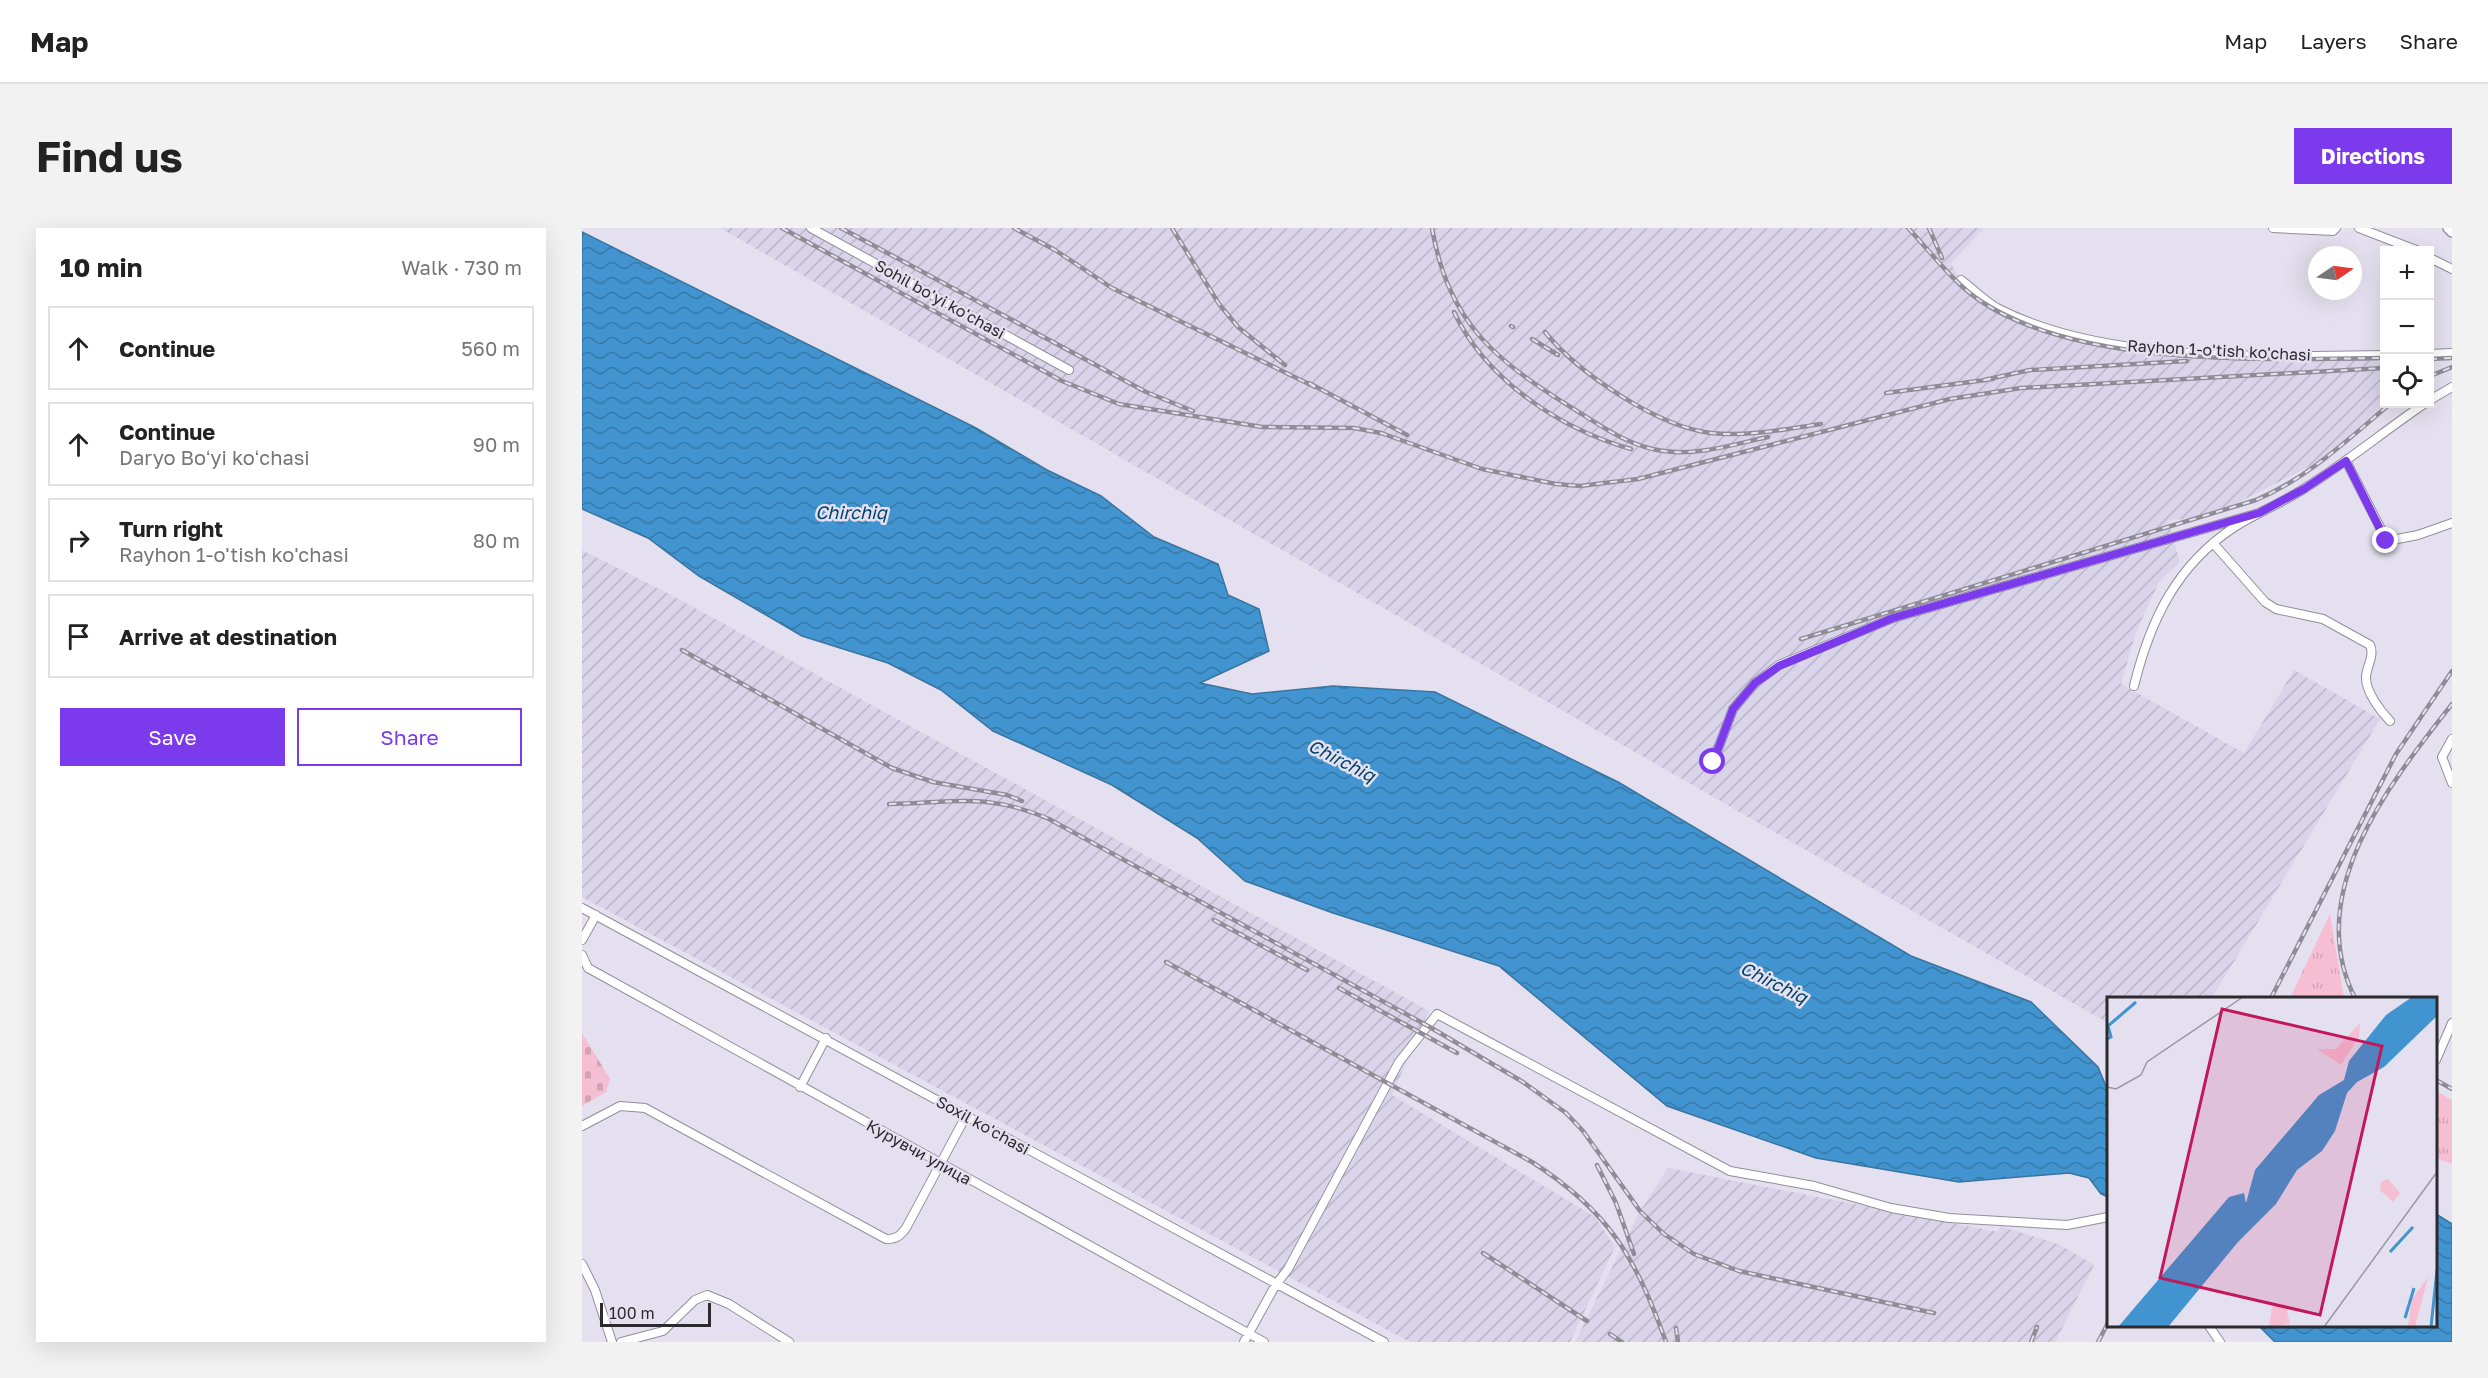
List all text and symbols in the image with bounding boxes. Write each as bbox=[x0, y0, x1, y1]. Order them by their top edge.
text: Map bbox=[30, 25, 88, 58]
text: Map bbox=[2224, 28, 2267, 54]
text: Layers bbox=[2300, 28, 2367, 54]
text: Share bbox=[2400, 28, 2458, 54]
button: Directions bbox=[2294, 128, 2452, 184]
text: Find us bbox=[36, 131, 183, 181]
north arrow bbox=[2308, 246, 2362, 300]
map controls bbox=[2380, 246, 2434, 408]
button: + bbox=[2380, 246, 2434, 300]
text: 10 min bbox=[60, 252, 142, 283]
text: Walk · 730 m bbox=[401, 255, 522, 279]
street label: Sohil bo'yi ko'chasi bbox=[871, 255, 1009, 343]
button: − bbox=[2380, 300, 2434, 354]
icon: ahead bbox=[62, 332, 95, 365]
text: Continue bbox=[119, 335, 215, 362]
street label: Rayhon 1-o'tish ko'chasi bbox=[2127, 335, 2311, 365]
text: 560 m bbox=[461, 336, 520, 360]
button: locate bbox=[2380, 354, 2434, 408]
text: Continue bbox=[119, 418, 215, 445]
icon: ahead bbox=[62, 428, 95, 461]
text: 90 m bbox=[473, 432, 520, 456]
text: Daryo Boʻyi koʻchasi bbox=[119, 445, 310, 469]
water label: Chirchiq bbox=[815, 501, 889, 523]
text: Turn right bbox=[119, 515, 223, 542]
icon: right bbox=[62, 524, 95, 557]
route end bbox=[2372, 527, 2398, 553]
text: 80 m bbox=[473, 528, 520, 552]
text: Rayhon 1-o'tish ko'chasi bbox=[119, 542, 349, 566]
icon: arrive bbox=[62, 620, 95, 653]
text: Arrive at destination bbox=[119, 623, 337, 650]
button: Save bbox=[60, 708, 285, 766]
button: Share bbox=[297, 708, 522, 766]
water label: Chirchiq bbox=[1305, 734, 1381, 787]
route start bbox=[1699, 748, 1725, 774]
water label: Chirchiq bbox=[1737, 956, 1813, 1008]
inset map bbox=[2107, 997, 2437, 1327]
street label: Soxil ko'chasi bbox=[933, 1091, 1033, 1159]
street label: Курувчи улица bbox=[863, 1115, 975, 1189]
scale bar bbox=[600, 1300, 711, 1328]
text: 100 m bbox=[609, 1303, 655, 1323]

